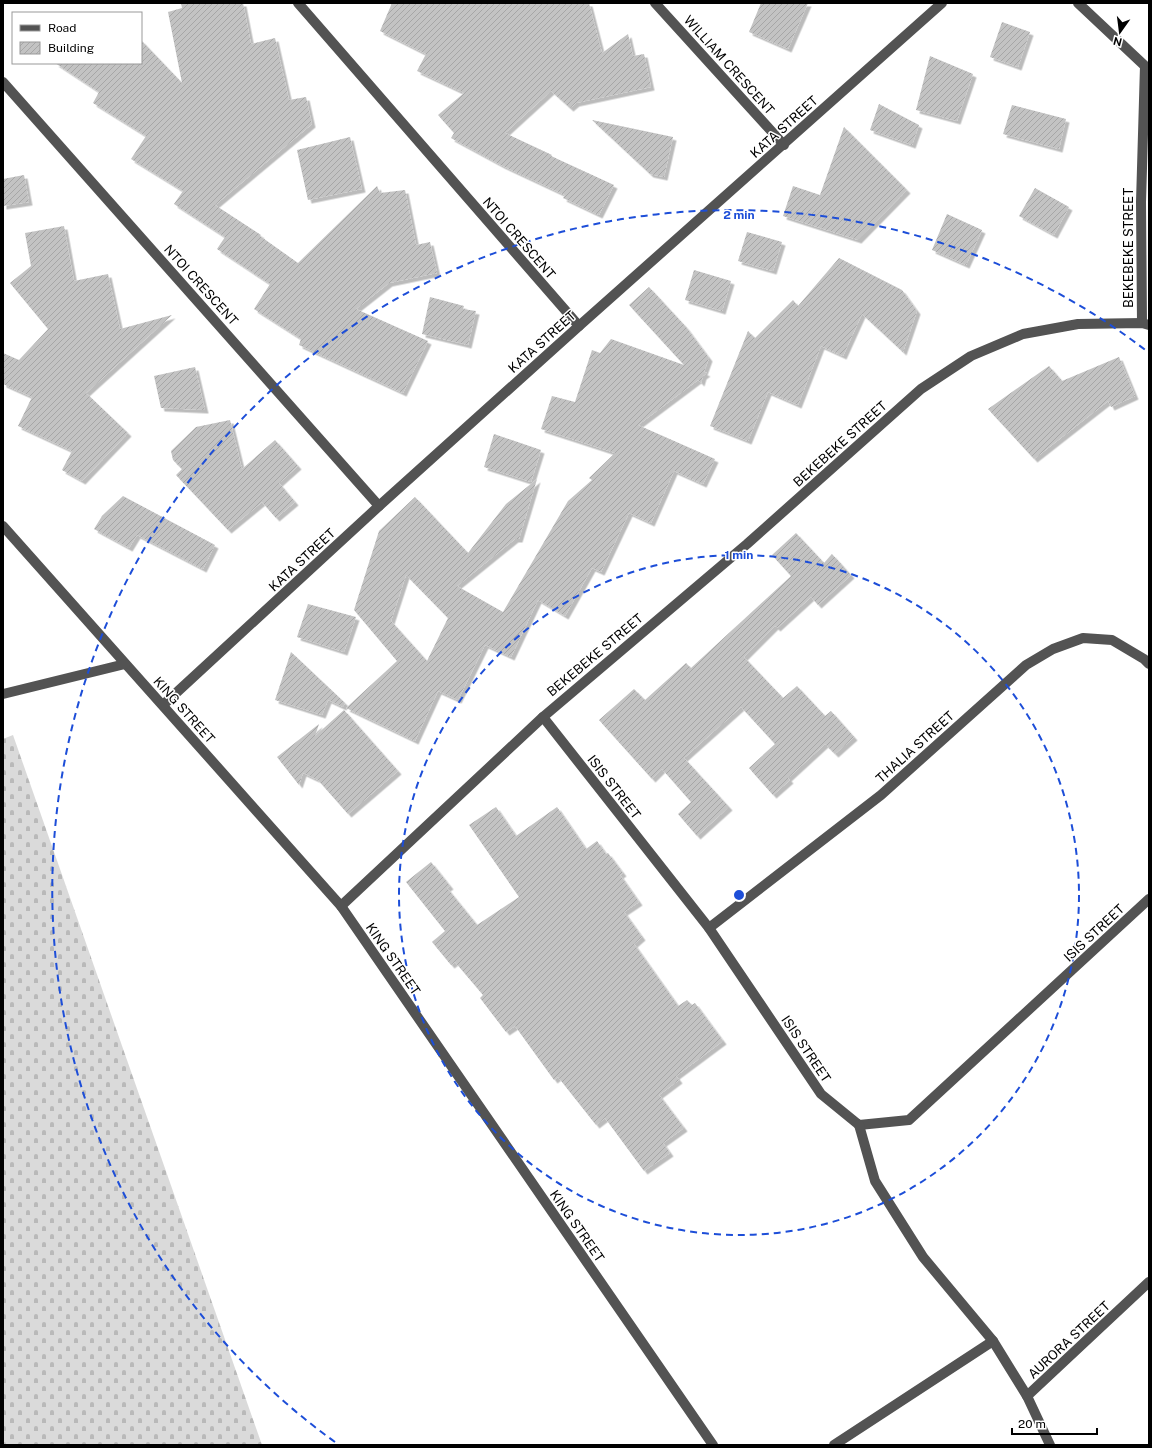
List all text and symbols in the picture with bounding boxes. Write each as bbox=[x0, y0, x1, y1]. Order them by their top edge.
legend bbox=[12, 12, 142, 64]
north arrow bbox=[1100, 12, 1140, 52]
street label: WILLIAM CRESCENT bbox=[681, 13, 777, 118]
text: Road bbox=[48, 21, 76, 35]
text: N bbox=[1112, 35, 1123, 49]
text: Building bbox=[48, 41, 94, 55]
street label: KATA STREET bbox=[747, 93, 821, 161]
street label: BEKEBEKE STREET bbox=[1121, 188, 1136, 308]
street label: NTOI CRESCENT bbox=[480, 194, 559, 282]
text: 2 min bbox=[723, 208, 755, 222]
street label: NTOI CRESCENT bbox=[161, 242, 241, 328]
street label: KATA STREET bbox=[505, 308, 579, 376]
street label: BEKEBEKE STREET bbox=[790, 398, 890, 490]
street label: KATA STREET bbox=[266, 525, 338, 595]
text: 1 min bbox=[725, 548, 753, 562]
street label: BEKEBEKE STREET bbox=[544, 610, 646, 699]
street label: KING STREET bbox=[150, 674, 218, 747]
street label: THALIA STREET bbox=[873, 708, 957, 786]
street label: ISIS STREET bbox=[584, 752, 644, 822]
centre of rings bbox=[732, 888, 746, 902]
street label: ISIS STREET bbox=[1061, 901, 1127, 965]
street label: KING STREET bbox=[363, 920, 423, 998]
street label: ISIS STREET bbox=[778, 1013, 834, 1085]
street label: KING STREET bbox=[547, 1187, 607, 1265]
street label: AURORA STREET bbox=[1025, 1298, 1113, 1382]
scale bar bbox=[1012, 1410, 1097, 1436]
text: 20 m bbox=[1018, 1417, 1046, 1431]

